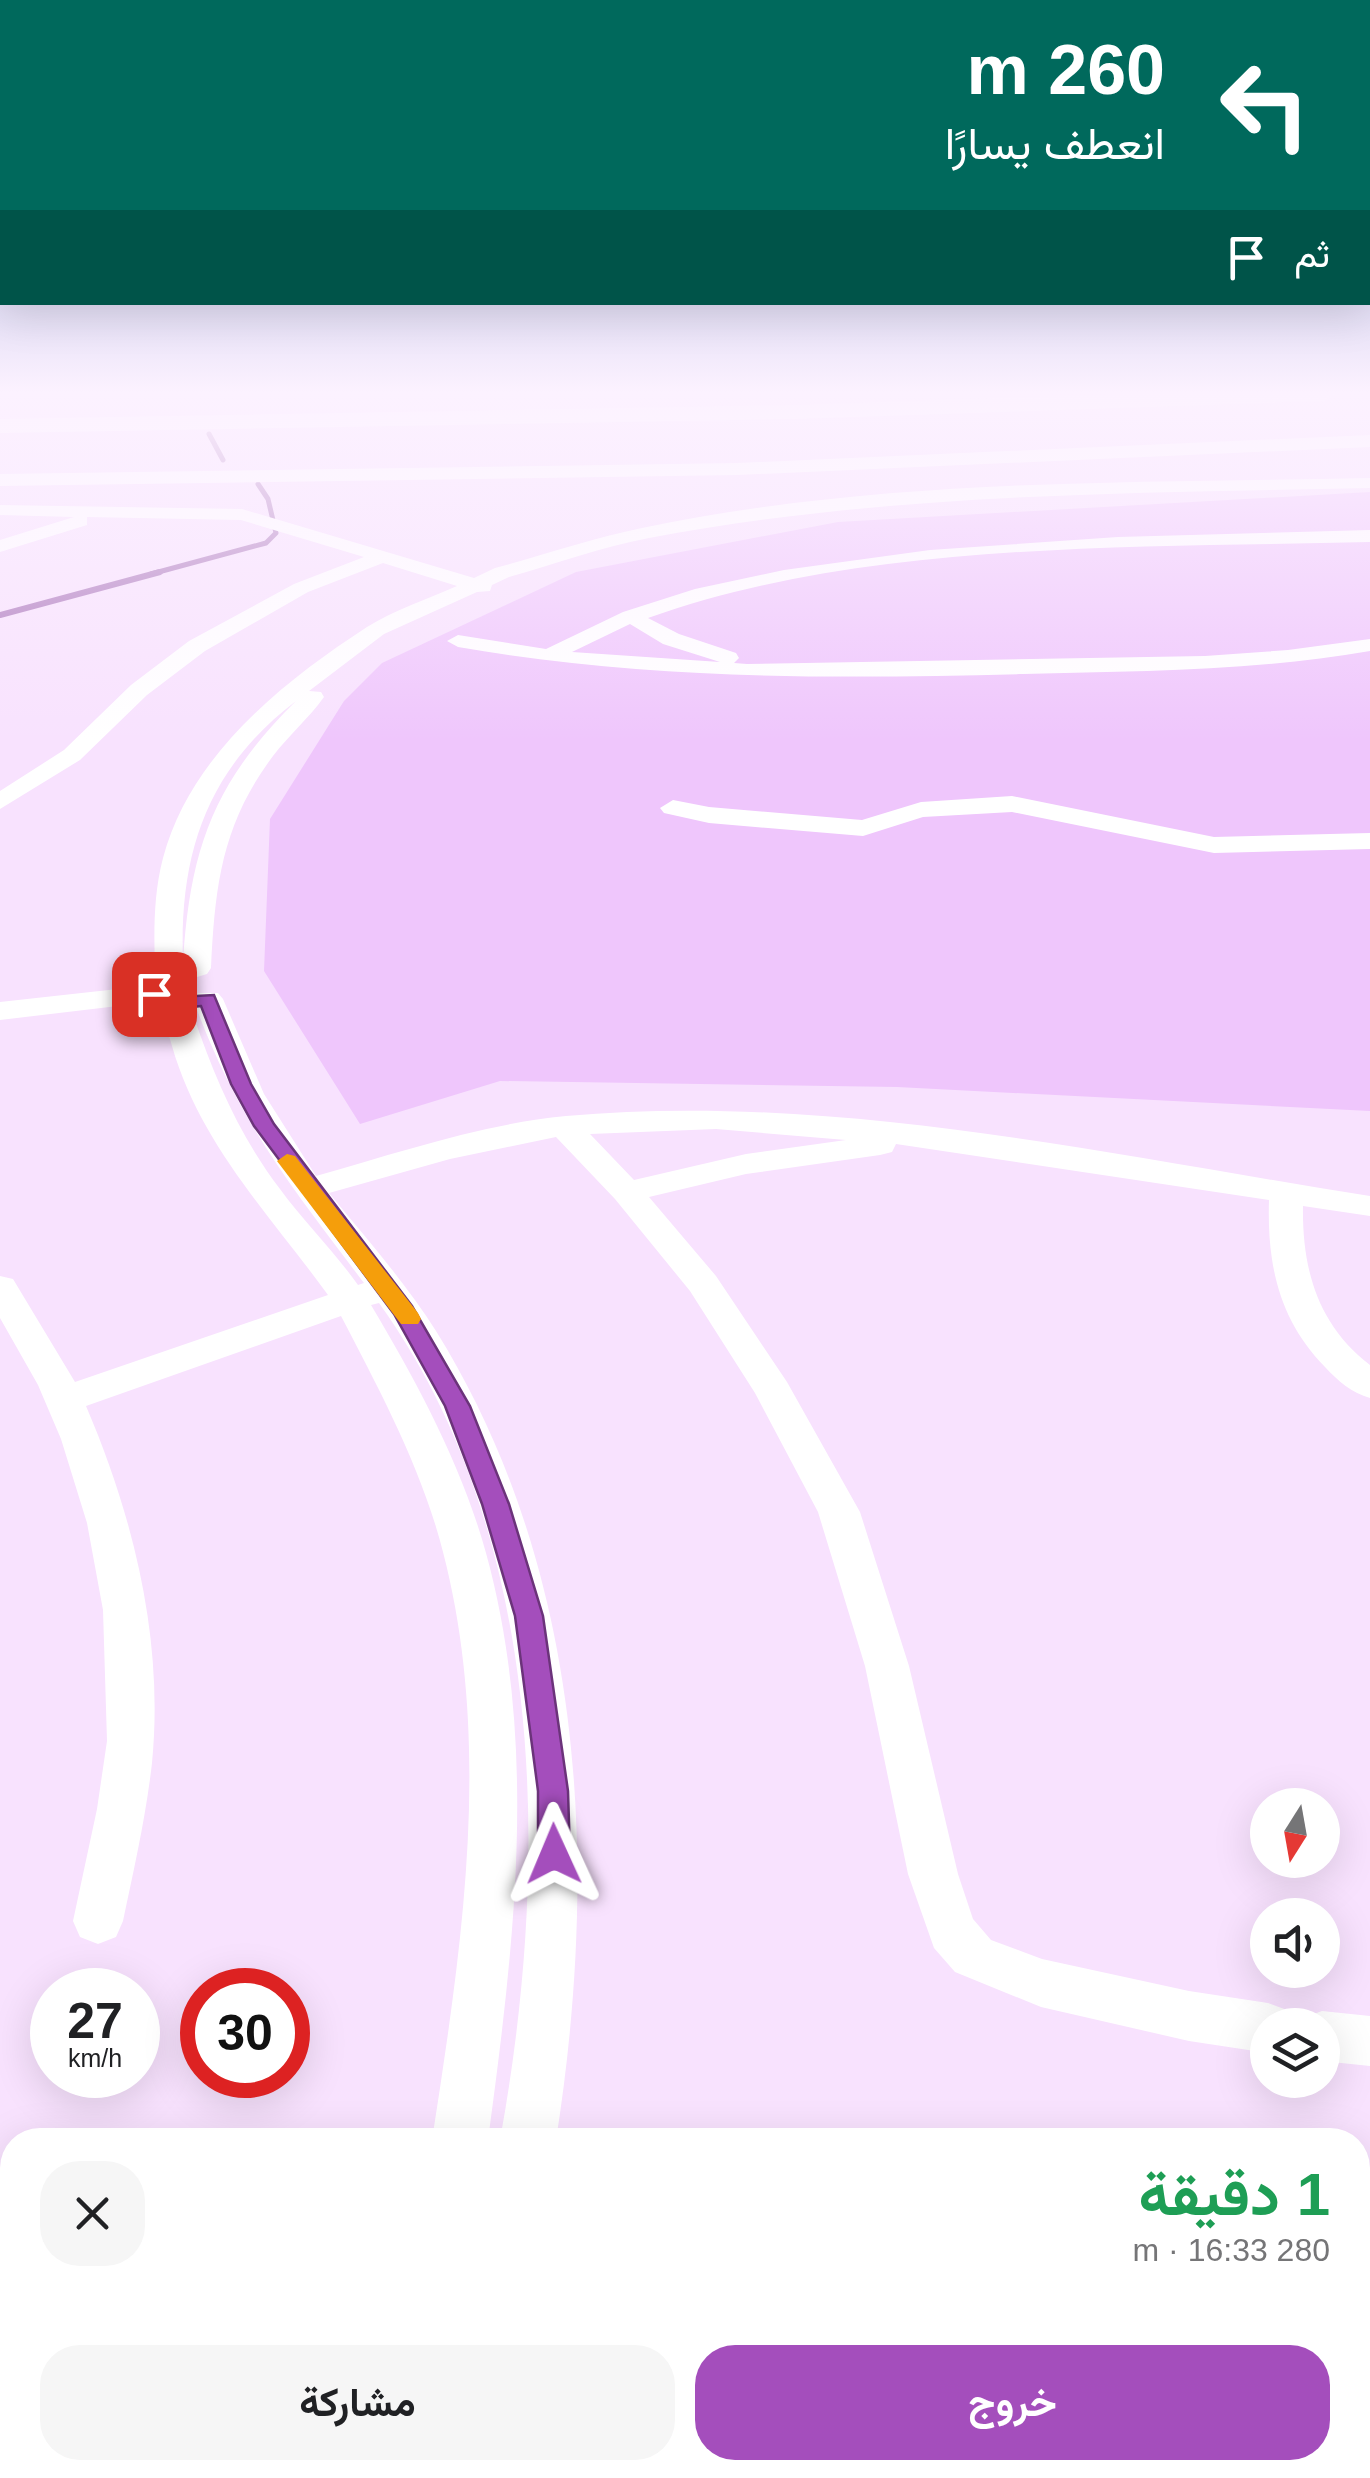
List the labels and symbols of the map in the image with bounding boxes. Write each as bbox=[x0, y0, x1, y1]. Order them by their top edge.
pin bbox=[112, 952, 197, 1037]
north arrow bbox=[1250, 1788, 1340, 1878]
position arrow bbox=[502, 1802, 606, 1906]
speed limit sign: 30 bbox=[180, 1968, 310, 2098]

